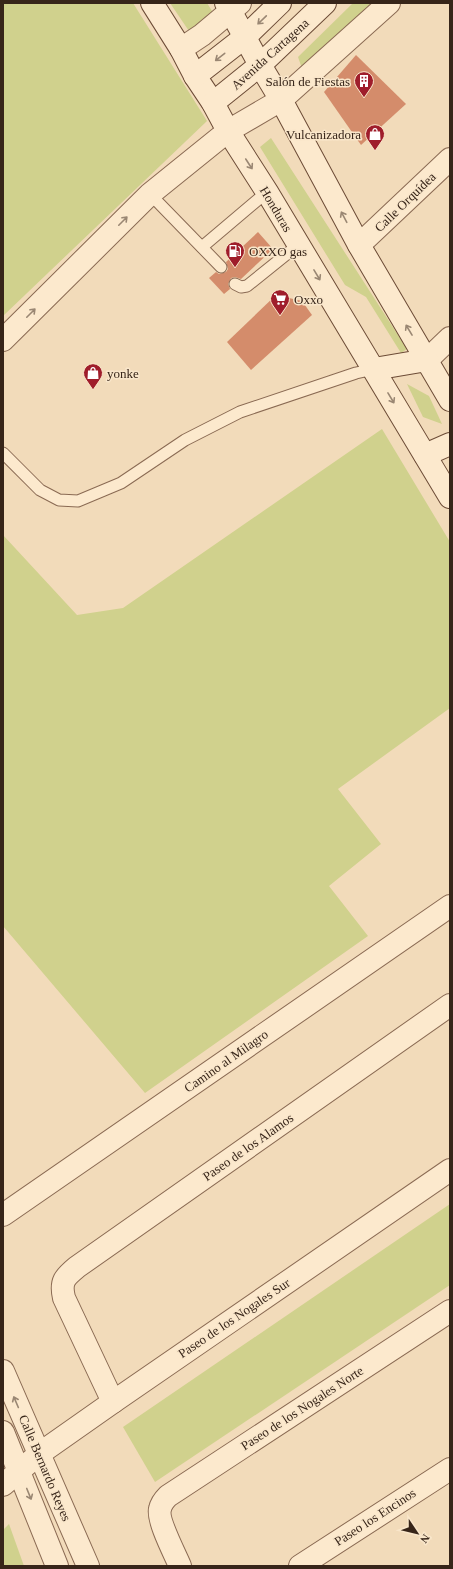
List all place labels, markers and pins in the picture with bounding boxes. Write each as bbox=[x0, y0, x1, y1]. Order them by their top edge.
building icon: Salón de Fiestas bbox=[353, 70, 375, 98]
place label: Salón de Fiestas bbox=[266, 74, 350, 89]
shop icon: Vulcanizadora bbox=[364, 123, 386, 151]
place label: Vulcanizadora bbox=[286, 127, 361, 142]
fuel station icon: OXXO gas bbox=[224, 240, 246, 268]
place label: OXXO gas bbox=[249, 244, 307, 259]
supermarket icon: Oxxo bbox=[269, 288, 291, 316]
place label: Oxxo bbox=[294, 292, 323, 307]
shop icon: yonke bbox=[82, 362, 104, 390]
place label: yonke bbox=[107, 366, 139, 381]

